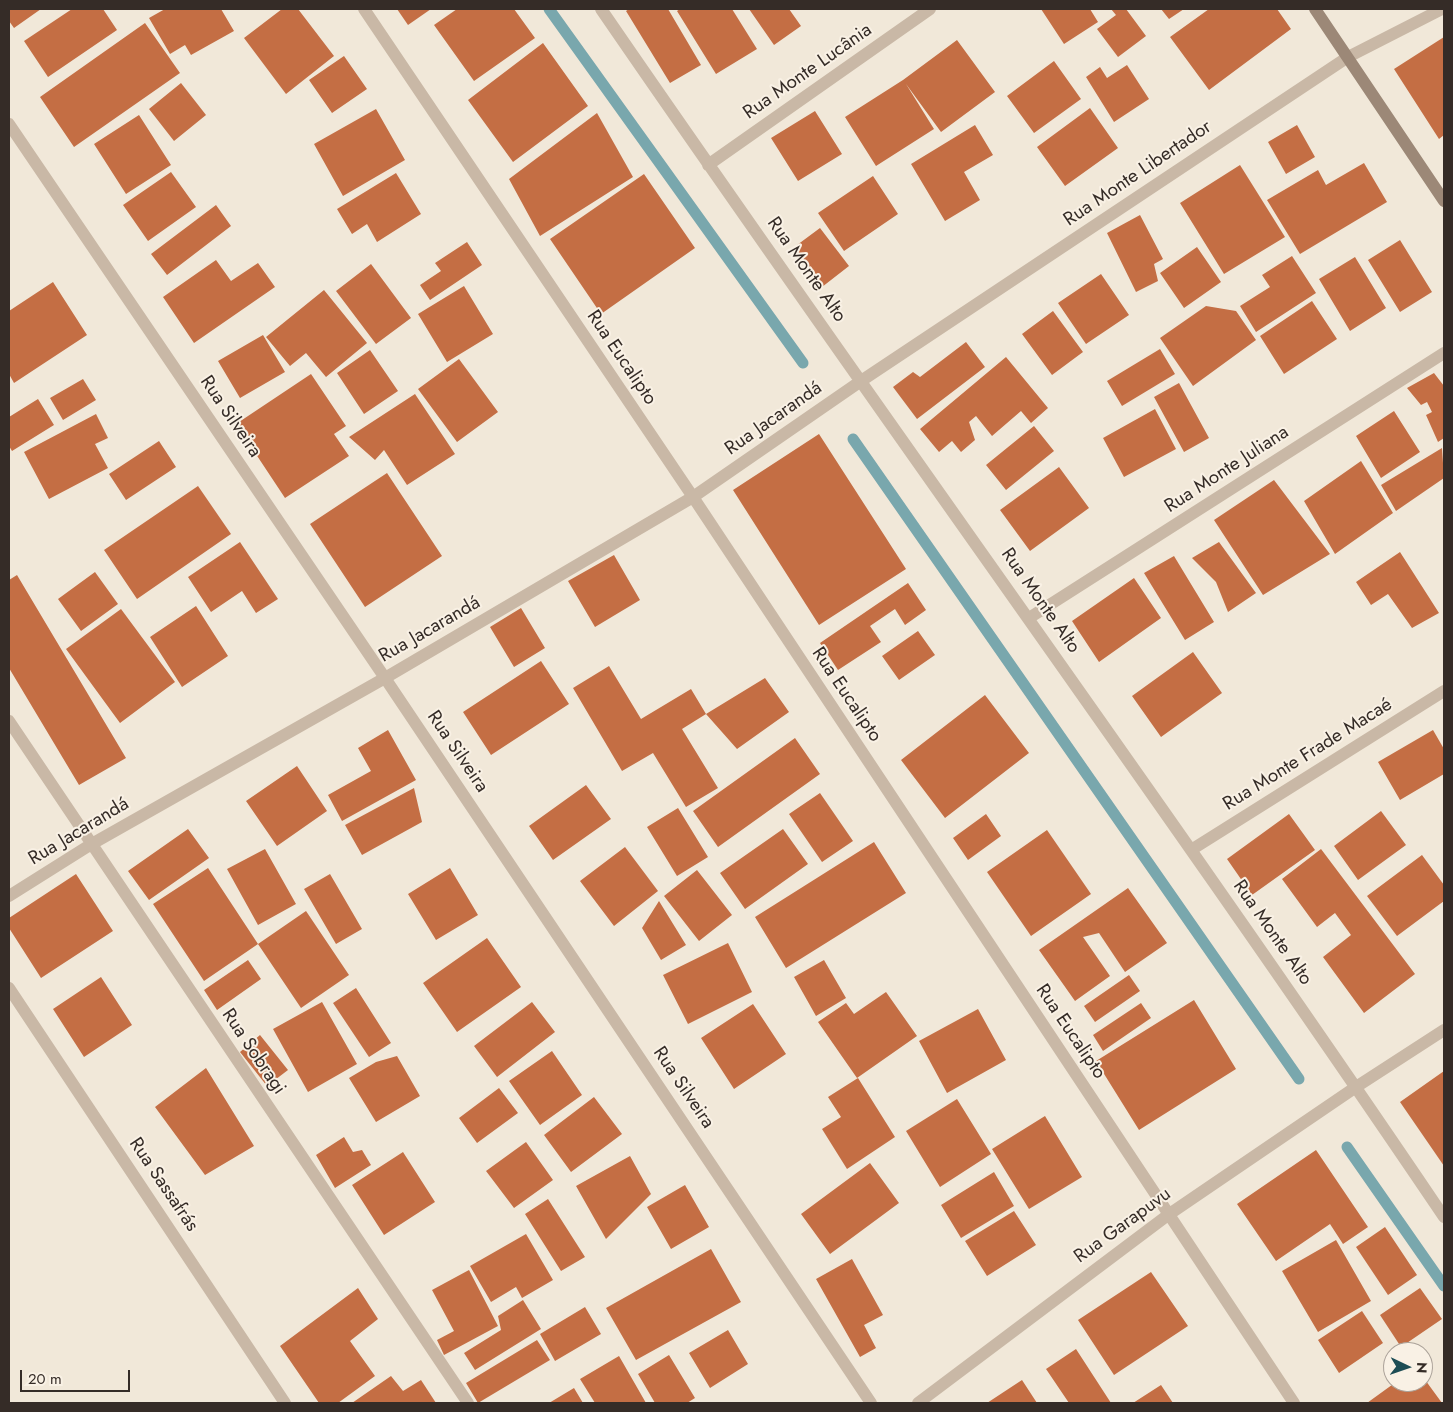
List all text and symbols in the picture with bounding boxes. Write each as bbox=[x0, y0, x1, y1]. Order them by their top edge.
street label: Rua Monte Lucânia bbox=[739, 19, 877, 125]
street label: Rua Monte Libertador bbox=[1060, 116, 1216, 232]
street label: Rua Monte Alto bbox=[761, 213, 851, 327]
street label: Rua Eucalipto bbox=[581, 306, 661, 410]
street label: Rua Silveira bbox=[194, 372, 266, 462]
street label: Rua Jacarandá bbox=[721, 377, 827, 461]
street label: Rua Monte Juliana bbox=[1161, 421, 1293, 519]
street label: Rua Monte Alto bbox=[995, 544, 1085, 658]
street label: Rua Jacarandá bbox=[375, 592, 485, 668]
street label: Rua Eucalipto bbox=[806, 643, 886, 747]
street label: Rua Monte Frade Macaé bbox=[1219, 694, 1397, 816]
street label: Rua Silveira bbox=[421, 707, 493, 797]
street label: Rua Jacarandá bbox=[25, 793, 133, 871]
street label: Rua Monte Alto bbox=[1227, 876, 1317, 990]
street label: Rua Eucalipto bbox=[1030, 980, 1110, 1084]
street label: Rua Sobragi bbox=[216, 1005, 290, 1099]
street label: Rua Silveira bbox=[647, 1043, 719, 1133]
street label: Rua Sassafrás bbox=[123, 1134, 203, 1236]
street label: Rua Garapuvu bbox=[1070, 1183, 1176, 1269]
north arrow bbox=[1383, 1342, 1433, 1392]
scale bar bbox=[22, 1360, 132, 1392]
text: N bbox=[1412, 1362, 1432, 1374]
text: 20 m bbox=[28, 1368, 62, 1390]

